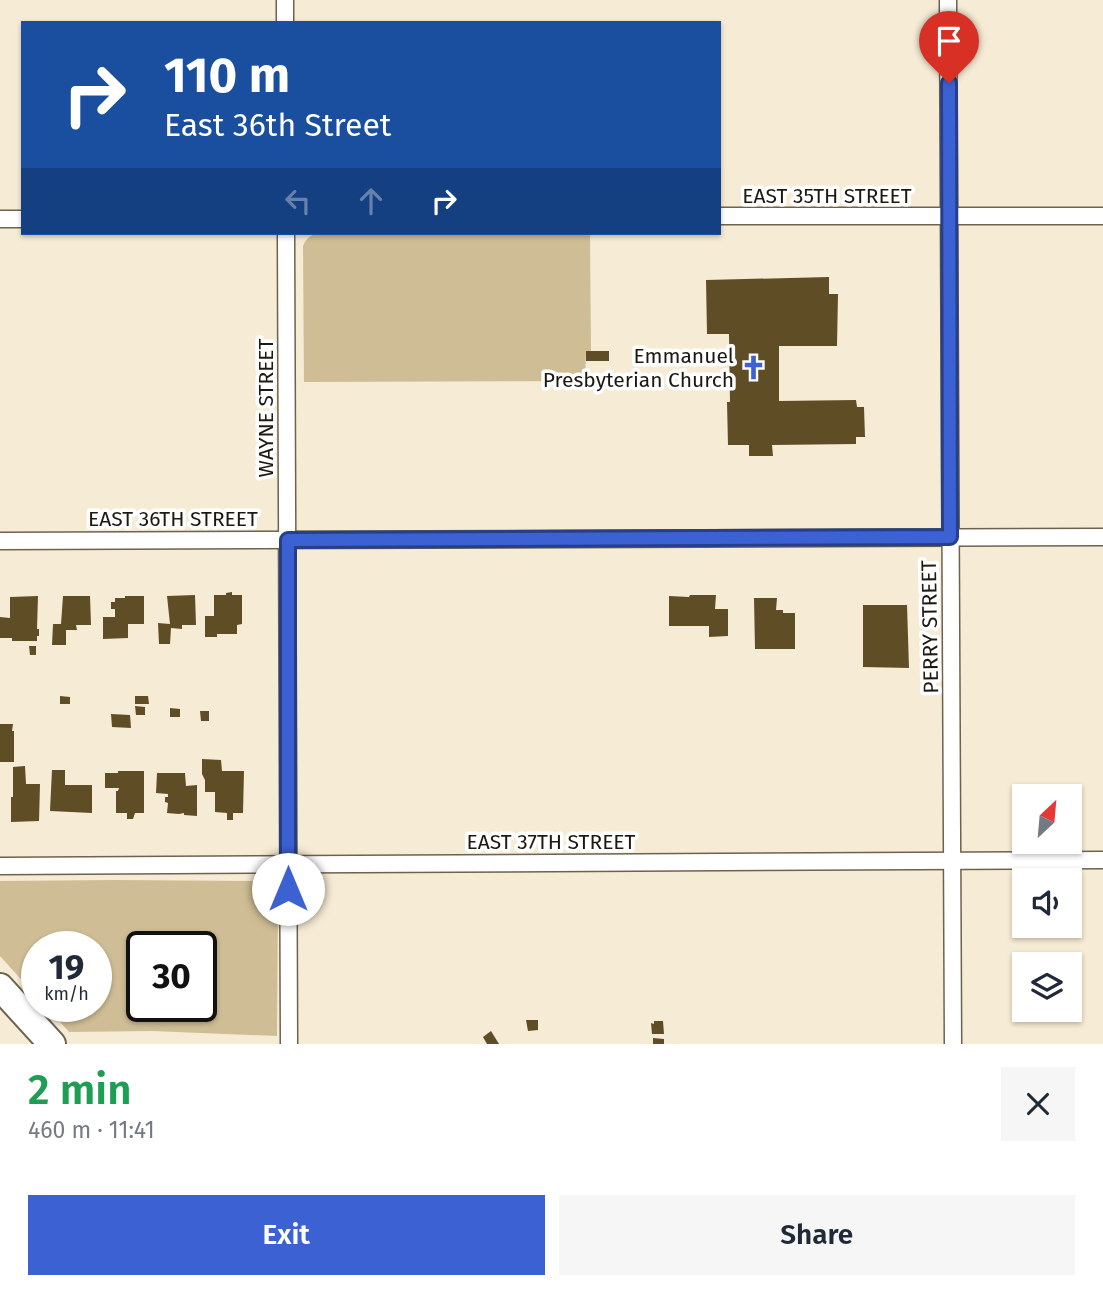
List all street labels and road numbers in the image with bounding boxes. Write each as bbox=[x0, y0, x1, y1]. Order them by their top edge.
street label: EAST 35TH STREET bbox=[742, 183, 912, 209]
street label: WAYNE STREET bbox=[253, 338, 279, 477]
street label: EAST 36TH STREET bbox=[88, 506, 258, 532]
street label: PERRY STREET bbox=[916, 560, 944, 694]
street label: EAST 37TH STREET bbox=[467, 829, 636, 855]

